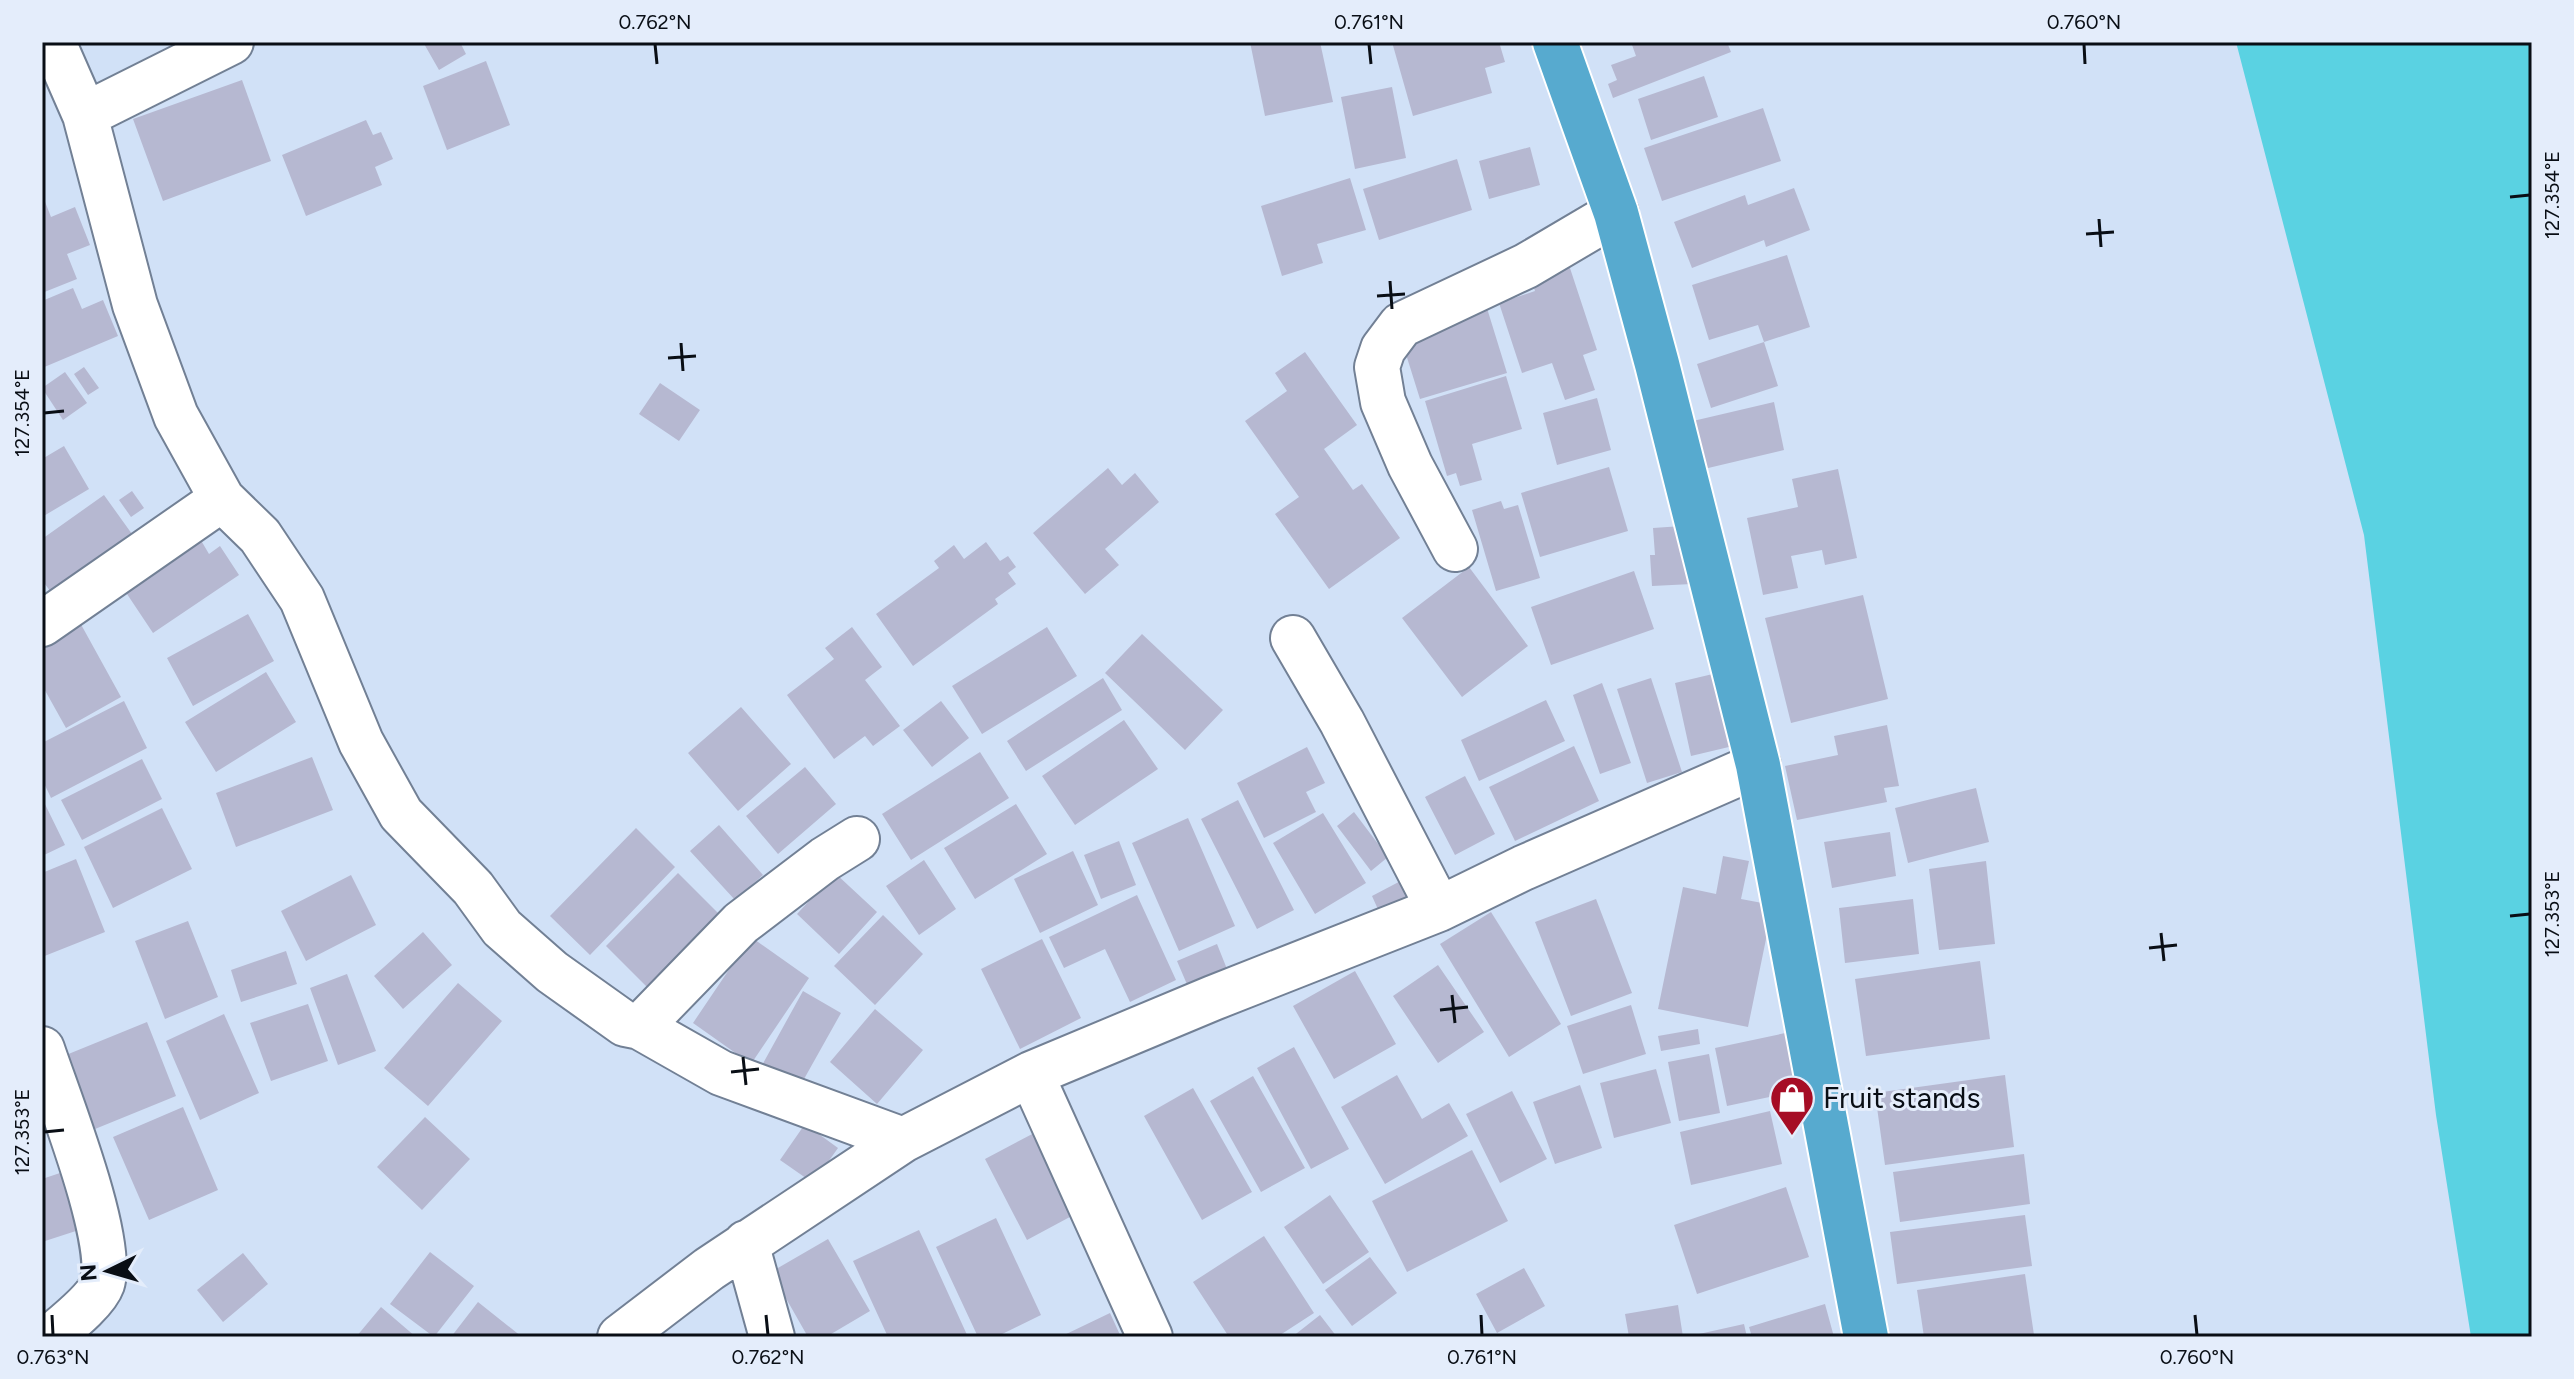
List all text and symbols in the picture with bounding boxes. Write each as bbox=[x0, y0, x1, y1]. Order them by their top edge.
text: 0.762°N bbox=[618, 10, 692, 34]
text: 0.761°N bbox=[1334, 10, 1404, 34]
text: 0.760°N bbox=[2047, 10, 2121, 34]
text: 127.354°E bbox=[2540, 151, 2564, 239]
text: 127.354°E bbox=[10, 369, 34, 457]
text: 127.353°E bbox=[2540, 871, 2564, 957]
shop icon: Fruit stands bbox=[1768, 1074, 1816, 1137]
place label: Fruit stands bbox=[1823, 1079, 1980, 1116]
text: 127.353°E bbox=[10, 1089, 34, 1175]
north arrow bbox=[68, 1231, 148, 1311]
text: N bbox=[74, 1263, 103, 1282]
text: 0.763°N bbox=[17, 1345, 89, 1369]
text: 0.762°N bbox=[731, 1345, 805, 1369]
text: 0.761°N bbox=[1447, 1345, 1517, 1369]
text: 0.760°N bbox=[2160, 1345, 2234, 1369]

